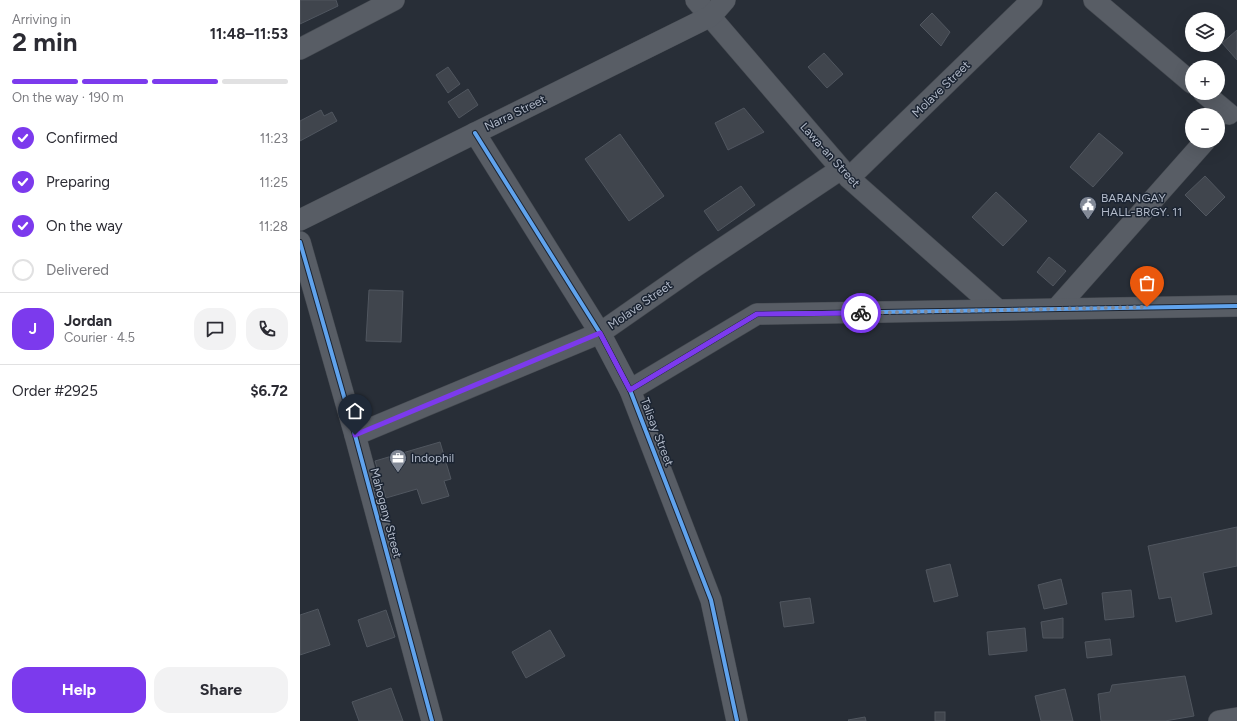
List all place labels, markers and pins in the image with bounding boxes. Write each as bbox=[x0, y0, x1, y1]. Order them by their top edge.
place label: BARANGAY HALL-BRGY. 11 bbox=[1101, 191, 1182, 219]
public building icon: BARANGAY HALL-BRGY. 11 bbox=[1078, 195, 1098, 220]
pin bbox=[1130, 266, 1164, 307]
pin bbox=[338, 394, 372, 435]
office icon: Indophil bbox=[388, 448, 408, 473]
place label: Indophil bbox=[411, 451, 454, 465]

